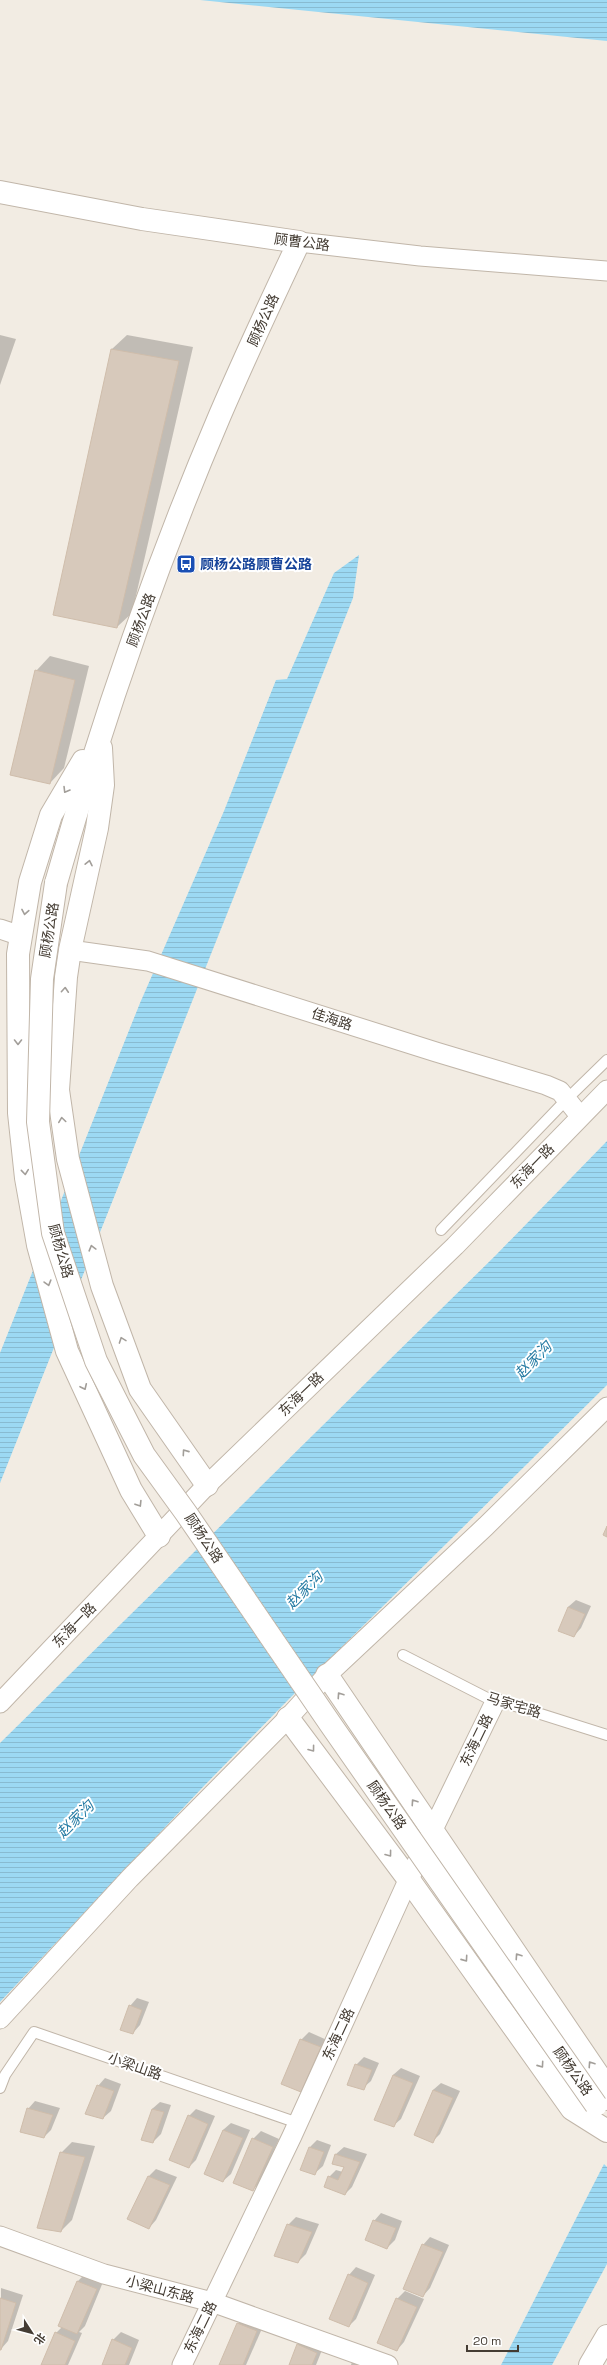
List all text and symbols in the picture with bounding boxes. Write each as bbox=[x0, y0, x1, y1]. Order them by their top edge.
street label: 顾曹公路 bbox=[273, 230, 331, 254]
street label: 顾杨公路 bbox=[243, 291, 283, 349]
bus stop icon: 顾杨公路顾曹公路 bbox=[175, 553, 197, 575]
place label: 顾杨公路顾曹公路 bbox=[200, 555, 312, 573]
street label: 顾杨公路 bbox=[123, 591, 159, 649]
one-way arrow bbox=[63, 786, 70, 793]
one-way arrow bbox=[85, 860, 93, 866]
street label: 顾杨公路 bbox=[36, 901, 62, 959]
one-way arrow bbox=[21, 909, 30, 916]
one-way arrow bbox=[61, 987, 70, 993]
street label: 佳海路 bbox=[309, 1004, 355, 1034]
one-way arrow bbox=[14, 1039, 22, 1045]
one-way arrow bbox=[58, 1117, 67, 1123]
street label: 东海一路 bbox=[506, 1140, 558, 1192]
one-way arrow bbox=[20, 1169, 29, 1175]
street label: 顾杨公路 bbox=[45, 1222, 77, 1280]
one-way arrow bbox=[88, 1245, 97, 1252]
one-way arrow bbox=[43, 1279, 52, 1286]
one-way arrow bbox=[119, 1336, 127, 1343]
water label: 赵家沟 bbox=[511, 1336, 557, 1383]
street label: 东海一路 bbox=[275, 1368, 327, 1420]
one-way arrow bbox=[79, 1383, 87, 1390]
one-way arrow bbox=[183, 1450, 190, 1457]
one-way arrow bbox=[135, 1500, 142, 1507]
street label: 顾杨公路 bbox=[181, 1510, 227, 1566]
water label: 赵家沟 bbox=[281, 1566, 328, 1613]
street label: 东海一路 bbox=[48, 1599, 100, 1651]
street label: 马家宅路 bbox=[485, 1688, 543, 1722]
one-way arrow bbox=[337, 1692, 345, 1699]
street label: 东海二路 bbox=[456, 1711, 496, 1769]
one-way arrow bbox=[307, 1745, 314, 1752]
street label: 顾杨公路 bbox=[364, 1777, 410, 1833]
water label: 赵家沟 bbox=[52, 1795, 99, 1842]
one-way arrow bbox=[412, 1800, 419, 1807]
one-way arrow bbox=[384, 1849, 391, 1856]
one-way arrow bbox=[516, 1954, 523, 1961]
one-way arrow bbox=[460, 1955, 468, 1962]
street label: 东海二路 bbox=[318, 2005, 358, 2063]
street label: 顾杨公路 bbox=[550, 2043, 596, 2099]
street label: 小梁山路 bbox=[106, 2048, 164, 2084]
one-way arrow bbox=[536, 2061, 544, 2068]
one-way arrow bbox=[588, 2061, 596, 2068]
street label: 小梁山东路 bbox=[124, 2271, 196, 2307]
street label: 东海二路 bbox=[180, 2298, 220, 2356]
north arrow bbox=[12, 2313, 52, 2353]
scale bar bbox=[467, 2327, 518, 2353]
text: 北 bbox=[31, 2330, 49, 2347]
text: 20 m bbox=[473, 2333, 501, 2349]

